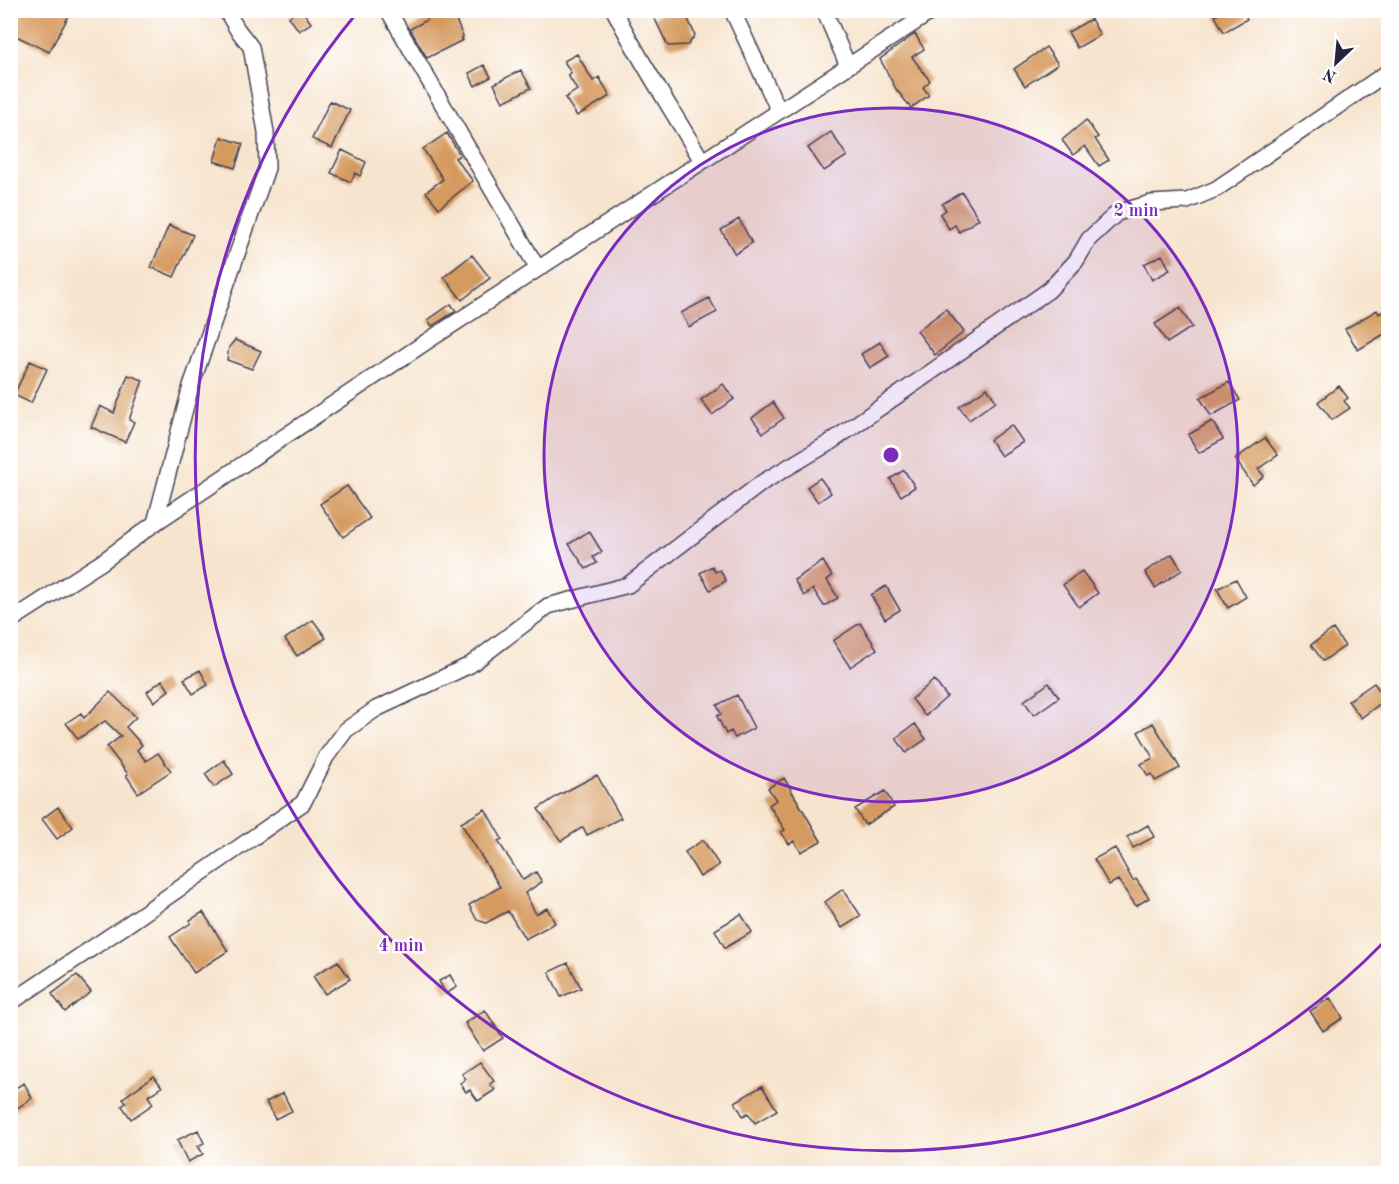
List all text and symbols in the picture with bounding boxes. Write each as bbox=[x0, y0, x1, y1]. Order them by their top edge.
north arrow bbox=[1306, 33, 1366, 93]
text: N bbox=[1321, 64, 1339, 85]
text: 2 min bbox=[1113, 202, 1159, 220]
centre of rings bbox=[881, 445, 901, 465]
text: 4 min bbox=[378, 937, 424, 955]

